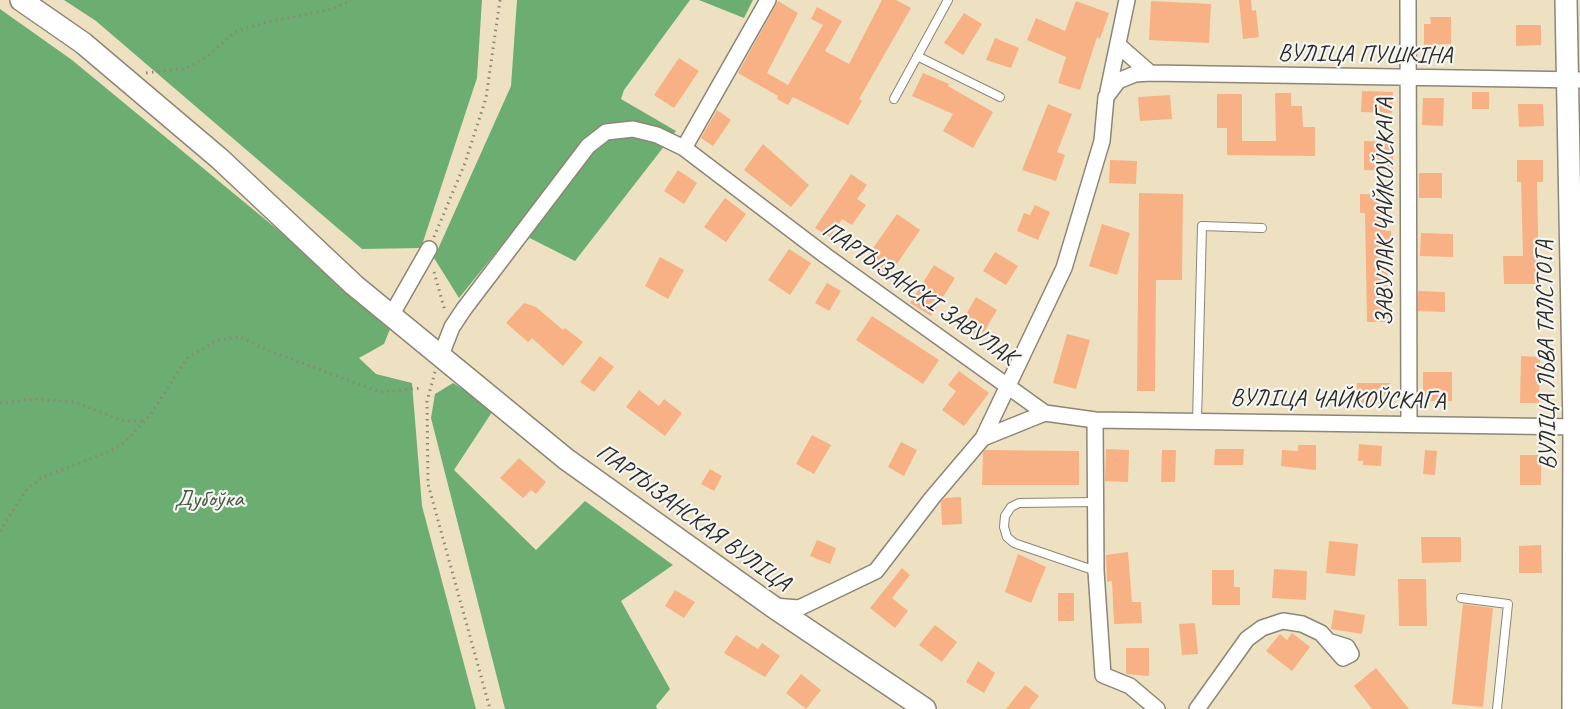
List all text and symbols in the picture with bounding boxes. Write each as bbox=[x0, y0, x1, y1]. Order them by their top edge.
street label: ВУЛІЦА ПУШКІНА bbox=[1278, 39, 1452, 71]
street label: ЗАВУЛАК ЧАЙКОЎСКАГА bbox=[1372, 98, 1400, 326]
street label: ПАРТЫЗАНСКІ ЗАВУЛАК bbox=[816, 216, 1022, 372]
street label: ВУЛІЦА ЛЬВА ТАЛСТОГА bbox=[1531, 240, 1563, 470]
street label: ВУЛІЦА ЧАЙКОЎСКАГА bbox=[1230, 384, 1446, 416]
street label: ПАРТЫЗАНСКАЯ ВУЛІЦА bbox=[590, 438, 796, 598]
park label: Дубоўка bbox=[174, 486, 244, 514]

